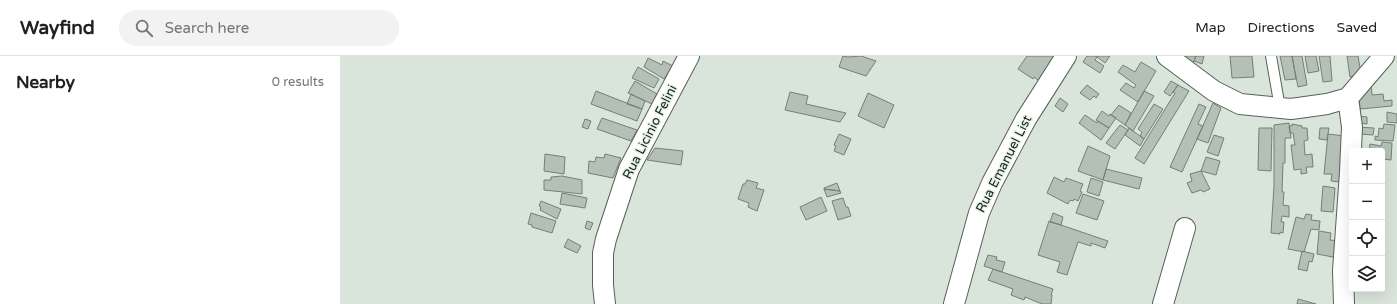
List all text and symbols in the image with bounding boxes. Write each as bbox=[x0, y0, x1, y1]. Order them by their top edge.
search box bbox=[119, 10, 399, 46]
text: Wayfind bbox=[20, 17, 95, 39]
icon: search bbox=[133, 17, 155, 39]
text: Search here bbox=[165, 19, 249, 37]
text: Map bbox=[1195, 19, 1226, 36]
text: Directions bbox=[1248, 19, 1315, 36]
text: Saved bbox=[1337, 19, 1377, 36]
text: Nearby bbox=[16, 72, 75, 93]
text: 0 results bbox=[272, 74, 324, 90]
street label: Rua Licinio Felini bbox=[619, 82, 681, 182]
street label: Rua Emanuel List bbox=[973, 113, 1035, 215]
map controls bbox=[1349, 148, 1385, 292]
button: + bbox=[1349, 148, 1385, 184]
button: − bbox=[1349, 184, 1385, 220]
button: locate bbox=[1349, 220, 1385, 256]
button: layers bbox=[1349, 256, 1385, 292]

